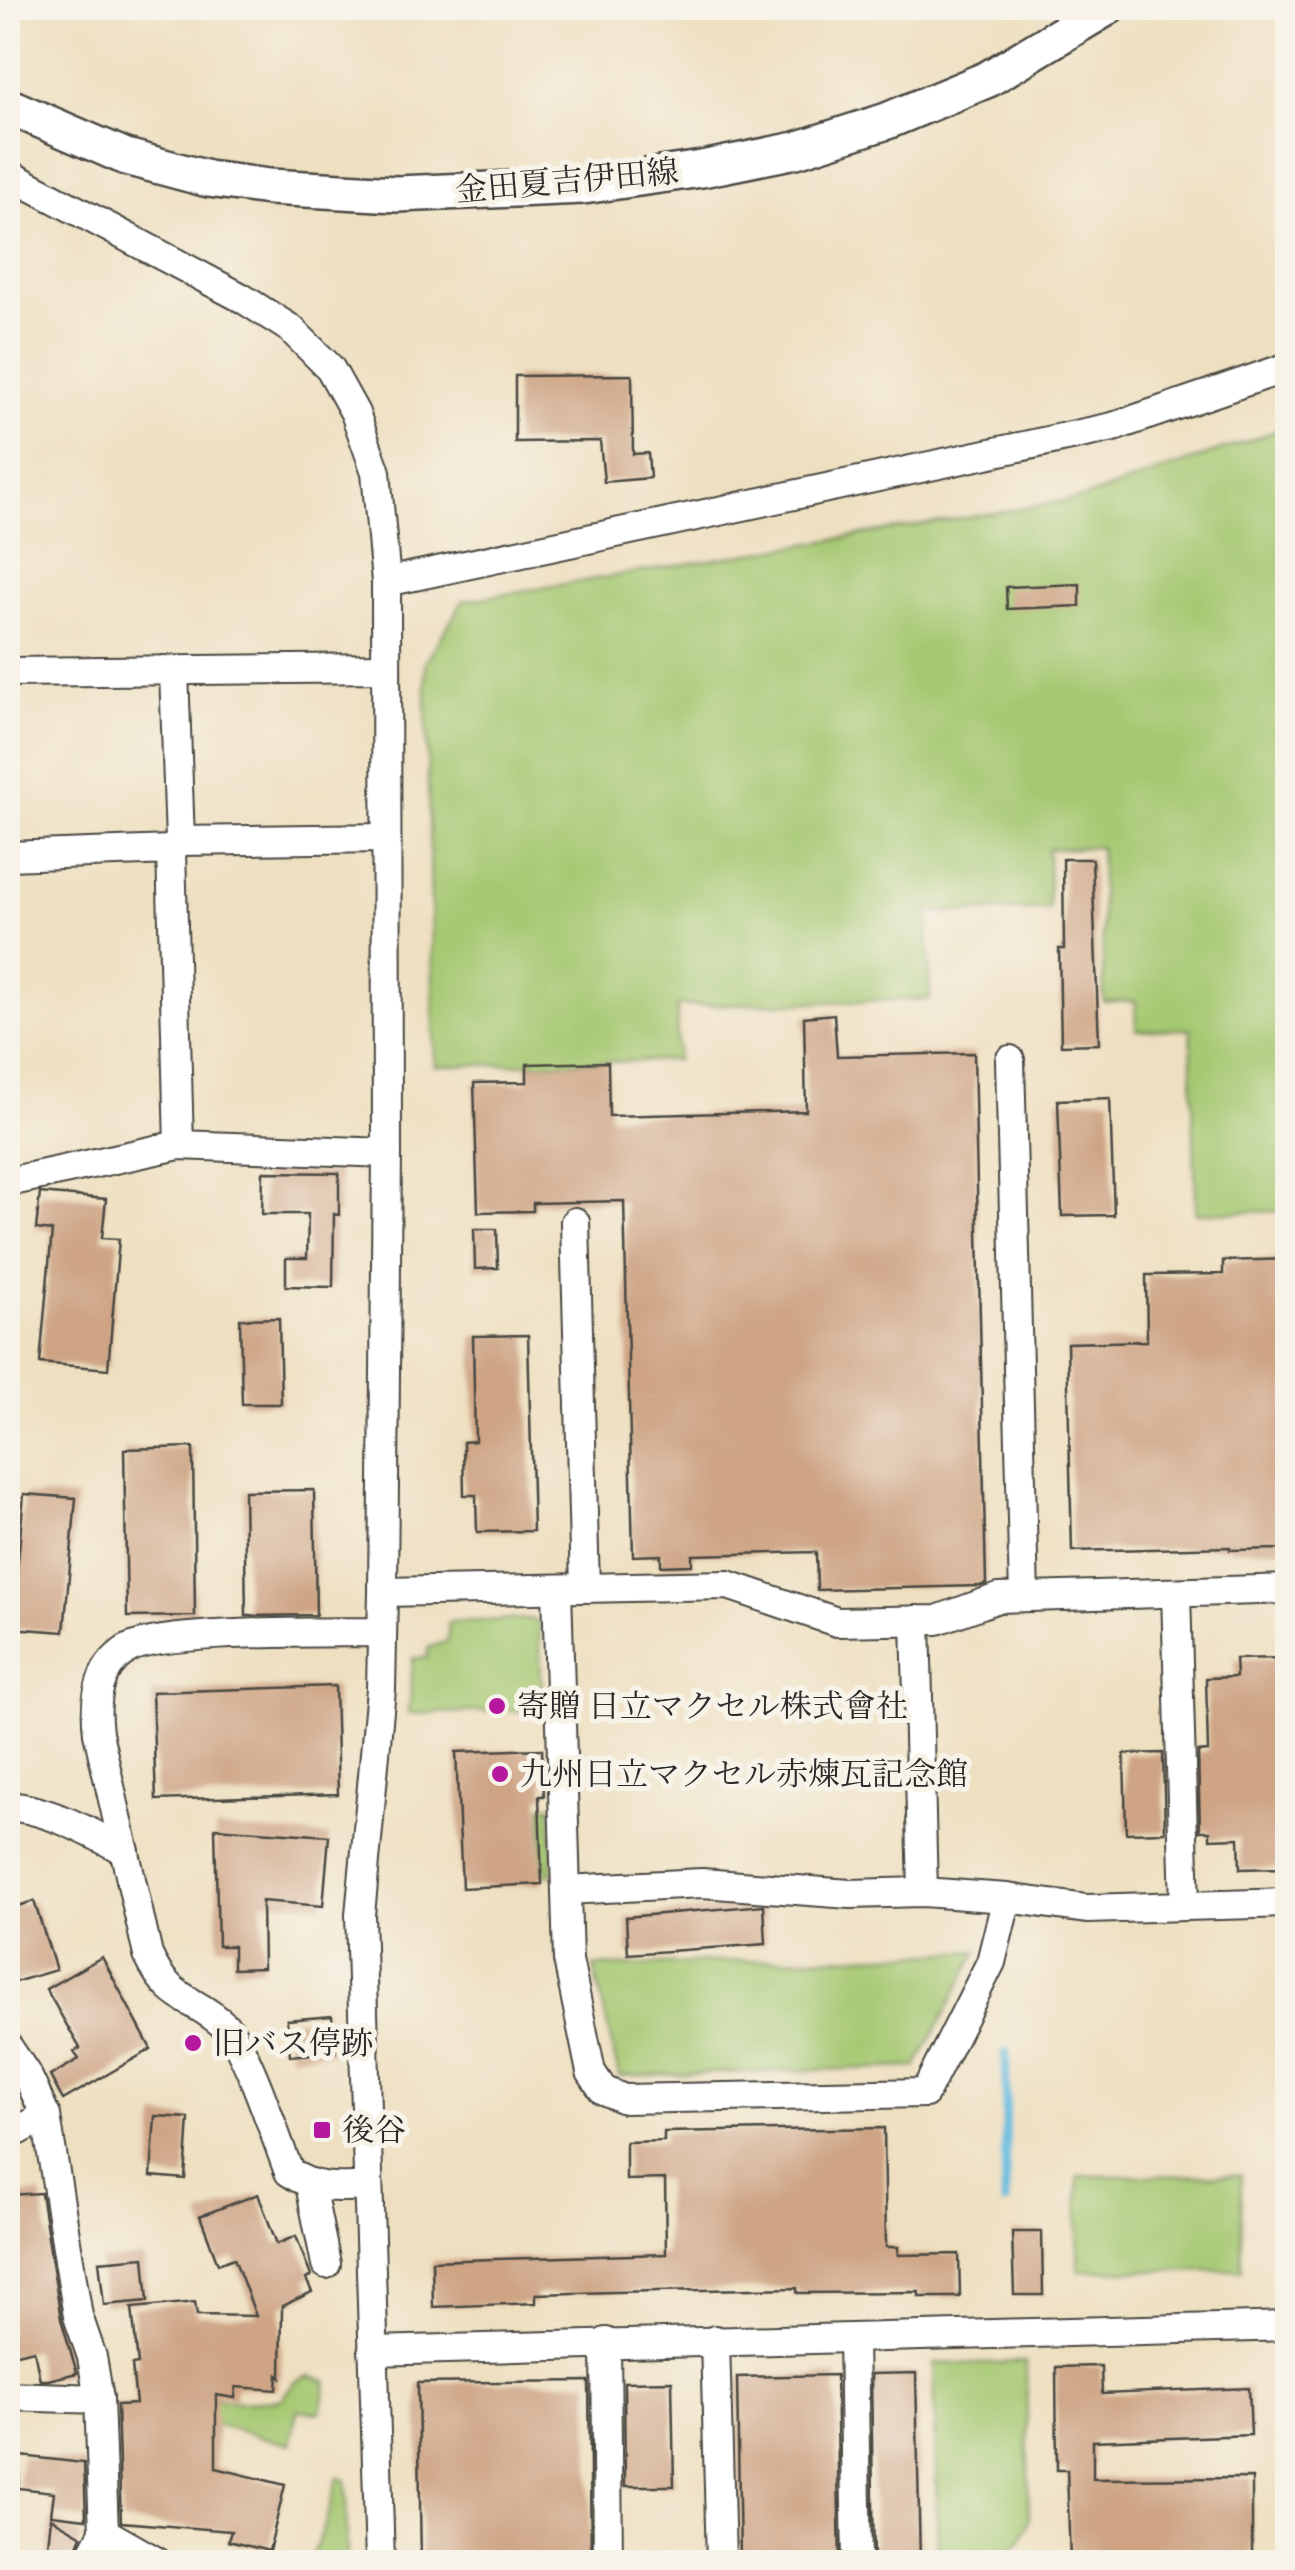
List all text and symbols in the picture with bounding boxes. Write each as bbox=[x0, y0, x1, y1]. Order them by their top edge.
street label: 金田夏吉伊田線 bbox=[454, 153, 680, 209]
place label: 寄贈 日立マクセル株式會社 bbox=[517, 1688, 908, 1725]
marker: 寄贈 日立マクセル株式會社 bbox=[486, 1695, 508, 1717]
place label: 九州日立マクセル赤煉瓦記念館 bbox=[520, 1756, 968, 1793]
marker: 九州日立マクセル赤煉瓦記念館 bbox=[489, 1763, 511, 1785]
place label: 旧バス停跡 bbox=[213, 2025, 373, 2062]
marker: 旧バス停跡 bbox=[182, 2032, 204, 2054]
place label: 後谷 bbox=[342, 2112, 406, 2149]
marker: 後谷 bbox=[311, 2119, 333, 2141]

